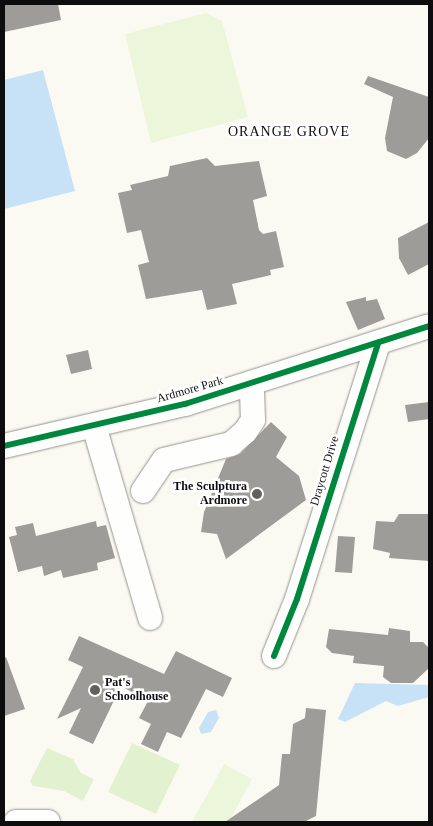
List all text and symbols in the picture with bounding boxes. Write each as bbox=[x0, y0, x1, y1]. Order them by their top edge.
district label: ORANGE GROVE bbox=[226, 124, 352, 140]
street label: Ardmore Park bbox=[155, 374, 225, 406]
street label: Draycott Drive bbox=[308, 434, 342, 508]
place label: The Sculptura Ardmore bbox=[173, 480, 247, 508]
marker: The Sculptura Ardmore bbox=[251, 488, 263, 500]
place label: Pat's Schoolhouse bbox=[105, 676, 168, 704]
marker: Pat's Schoolhouse bbox=[89, 684, 101, 696]

